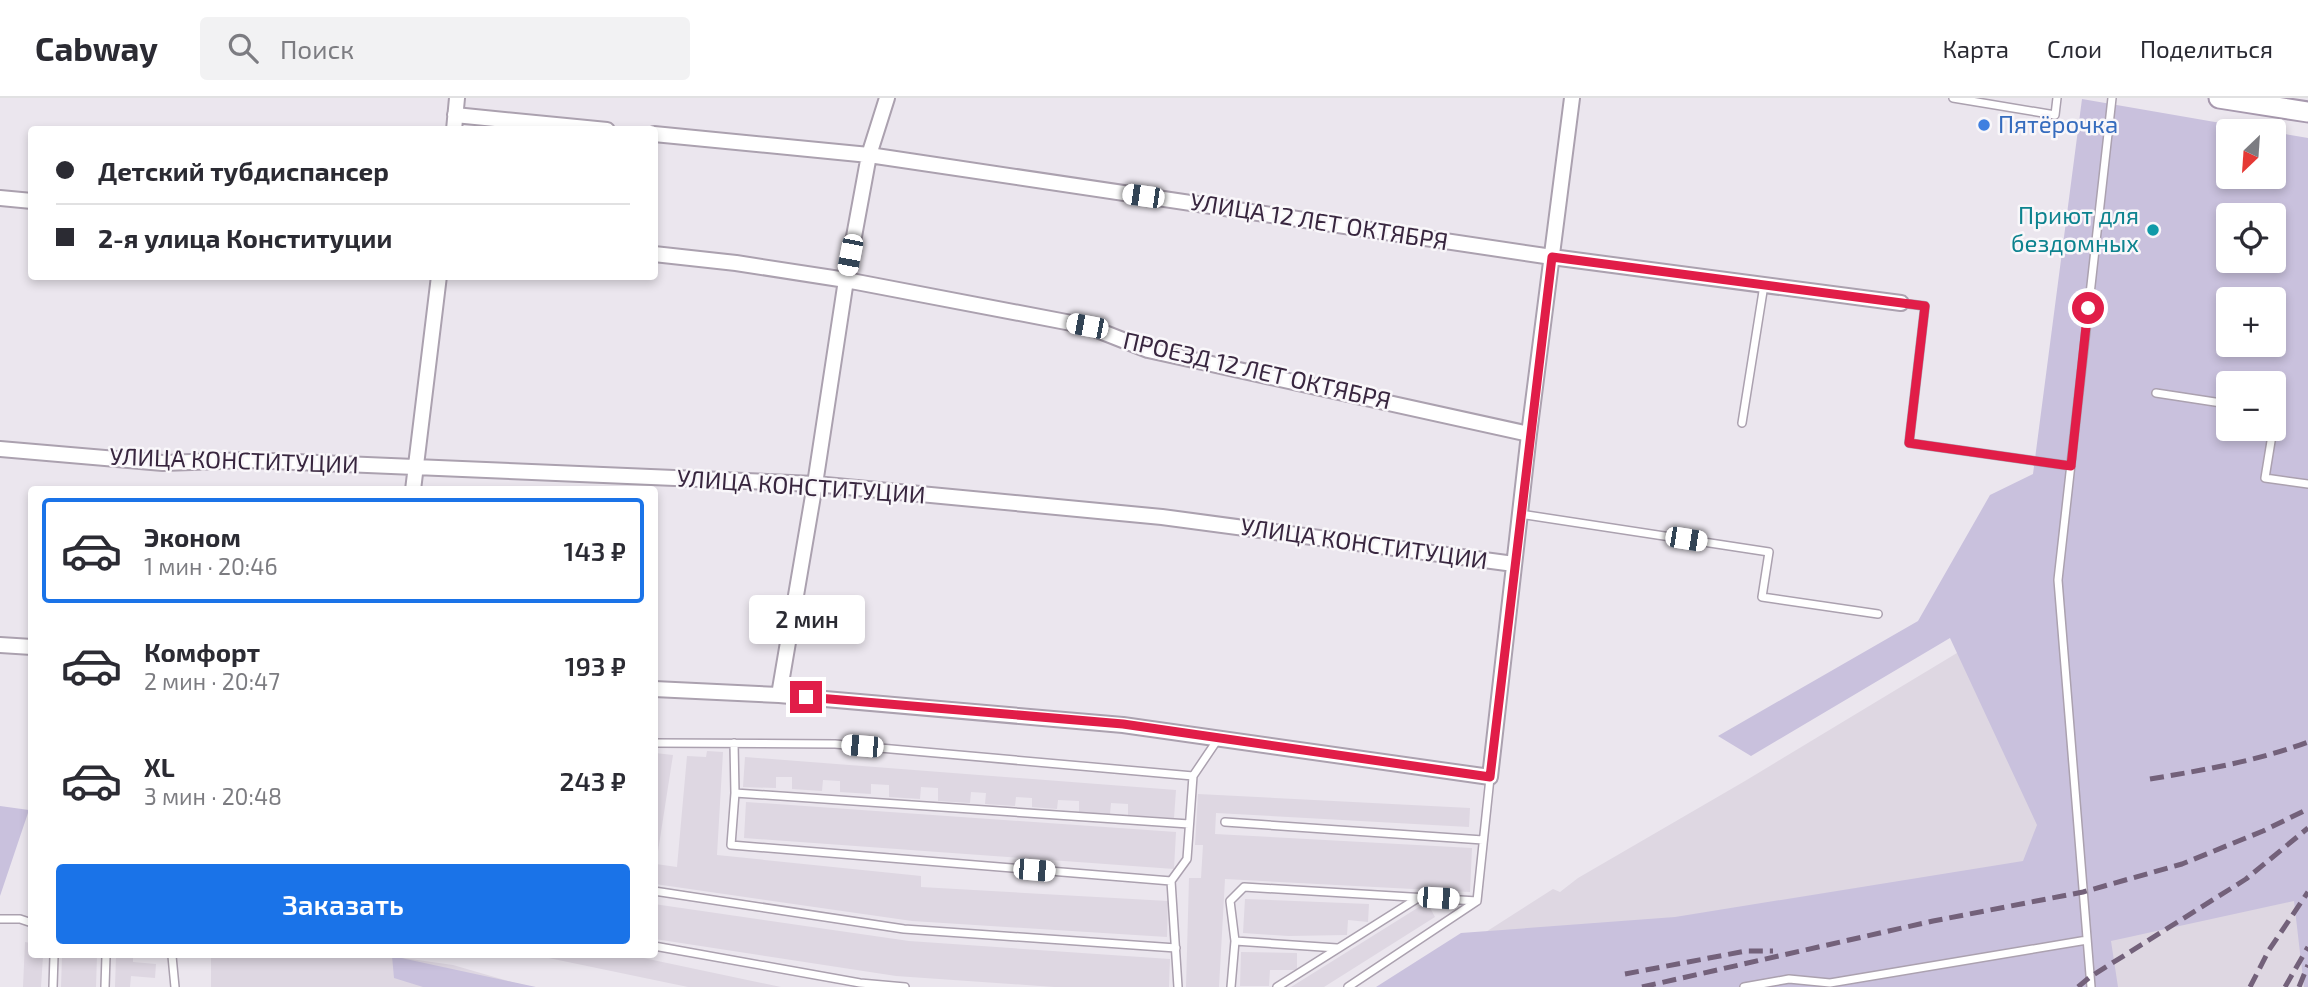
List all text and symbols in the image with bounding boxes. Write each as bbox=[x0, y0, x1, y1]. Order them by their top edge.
search box bbox=[200, 17, 690, 80]
text: Cabway bbox=[35, 28, 158, 68]
icon: search bbox=[224, 29, 262, 67]
text: Поиск bbox=[280, 33, 354, 64]
text: Карта bbox=[1942, 34, 2009, 63]
text: Слои bbox=[2047, 34, 2102, 63]
text: Поделиться bbox=[2140, 34, 2273, 63]
place label: Пятёрочка bbox=[1998, 109, 2118, 138]
marker: Пятёрочка bbox=[1976, 117, 1992, 133]
north arrow bbox=[2216, 119, 2286, 189]
map controls bbox=[2216, 119, 2286, 441]
text: Детский тубдиспансер bbox=[98, 155, 389, 186]
car bbox=[1121, 183, 1166, 209]
street label: УЛИЦА 12 ЛЕТ ОКТЯБРЯ bbox=[1188, 186, 1450, 255]
place label: Приют для бездомных bbox=[2011, 200, 2139, 257]
button: locate bbox=[2216, 203, 2286, 273]
text: 2-я улица Конституции bbox=[98, 222, 392, 253]
marker: Приют для бездомных bbox=[2145, 222, 2161, 238]
car bbox=[836, 232, 865, 278]
button: + bbox=[2216, 287, 2286, 357]
route start bbox=[2072, 292, 2104, 324]
car bbox=[1065, 312, 1110, 340]
street label: ПРОЕЗД 12 ЛЕТ ОКТЯБРЯ bbox=[1121, 325, 1394, 414]
button: − bbox=[2216, 371, 2286, 441]
street label: УЛИЦА КОНСТИТУЦИИ bbox=[109, 441, 359, 478]
street label: УЛИЦА КОНСТИТУЦИИ bbox=[676, 462, 926, 509]
street label: УЛИЦА КОНСТИТУЦИИ bbox=[1239, 511, 1490, 574]
icon: car bbox=[60, 519, 123, 582]
text: Эконом bbox=[144, 521, 241, 552]
car bbox=[1664, 525, 1709, 553]
text: 143 ₽ bbox=[564, 535, 626, 566]
text: 1 мин · 20:46 bbox=[144, 552, 278, 580]
callout: 2 мин bbox=[748, 596, 864, 644]
text: 2 мин bbox=[775, 605, 839, 633]
icon: car bbox=[60, 634, 123, 697]
text: Комфорт bbox=[144, 636, 260, 667]
text: 193 ₽ bbox=[565, 650, 626, 681]
text: 2 мин · 20:47 bbox=[144, 667, 280, 695]
route end bbox=[790, 681, 822, 713]
car bbox=[841, 734, 884, 758]
icon: car bbox=[60, 749, 123, 812]
text: XL bbox=[144, 751, 175, 782]
text: 243 ₽ bbox=[560, 765, 626, 796]
text: 3 мин · 20:48 bbox=[144, 782, 282, 810]
car bbox=[1013, 858, 1056, 882]
button: Заказать bbox=[56, 864, 630, 944]
car bbox=[1417, 886, 1460, 910]

